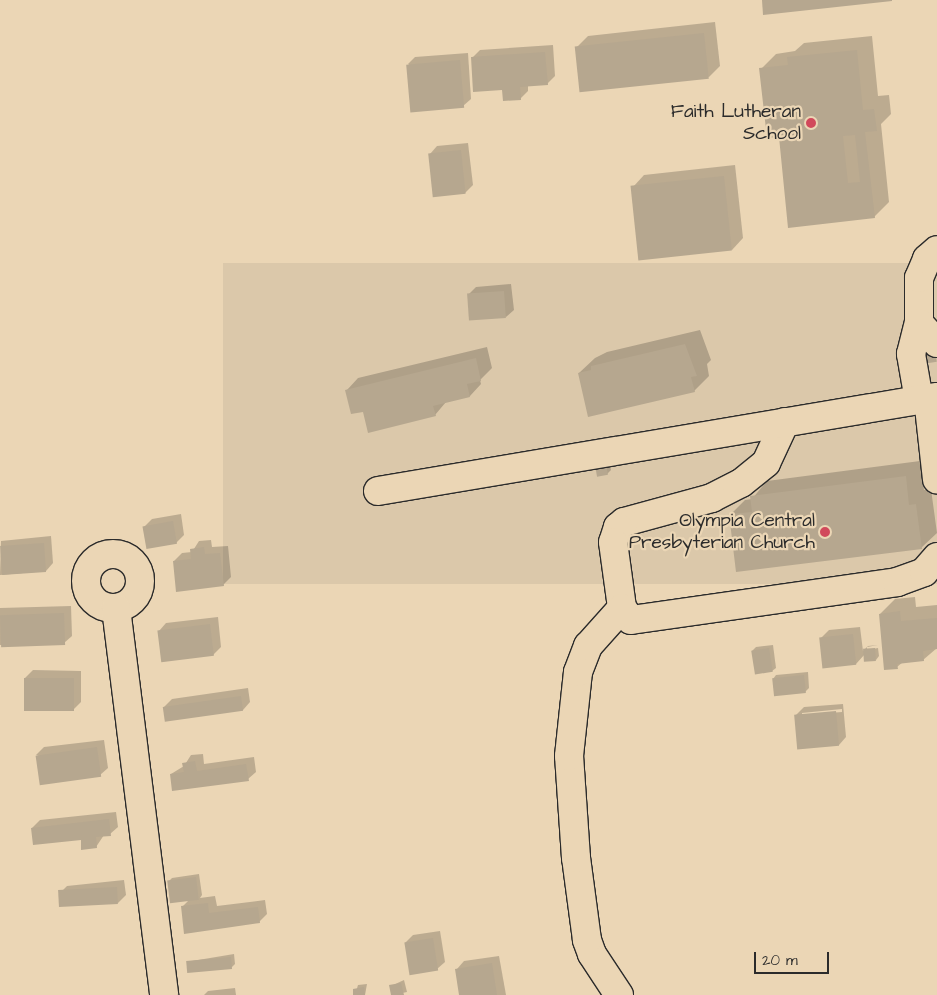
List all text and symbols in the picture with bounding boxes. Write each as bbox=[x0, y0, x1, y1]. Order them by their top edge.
place label: Faith Lutheran School bbox=[671, 101, 801, 145]
marker: Faith Lutheran School bbox=[805, 117, 817, 129]
place label: Olympia Central Presbyterian Church bbox=[629, 510, 815, 554]
marker: Olympia Central Presbyterian Church bbox=[819, 526, 831, 538]
scale bar bbox=[757, 942, 832, 974]
text: 20 m bbox=[762, 950, 798, 971]

